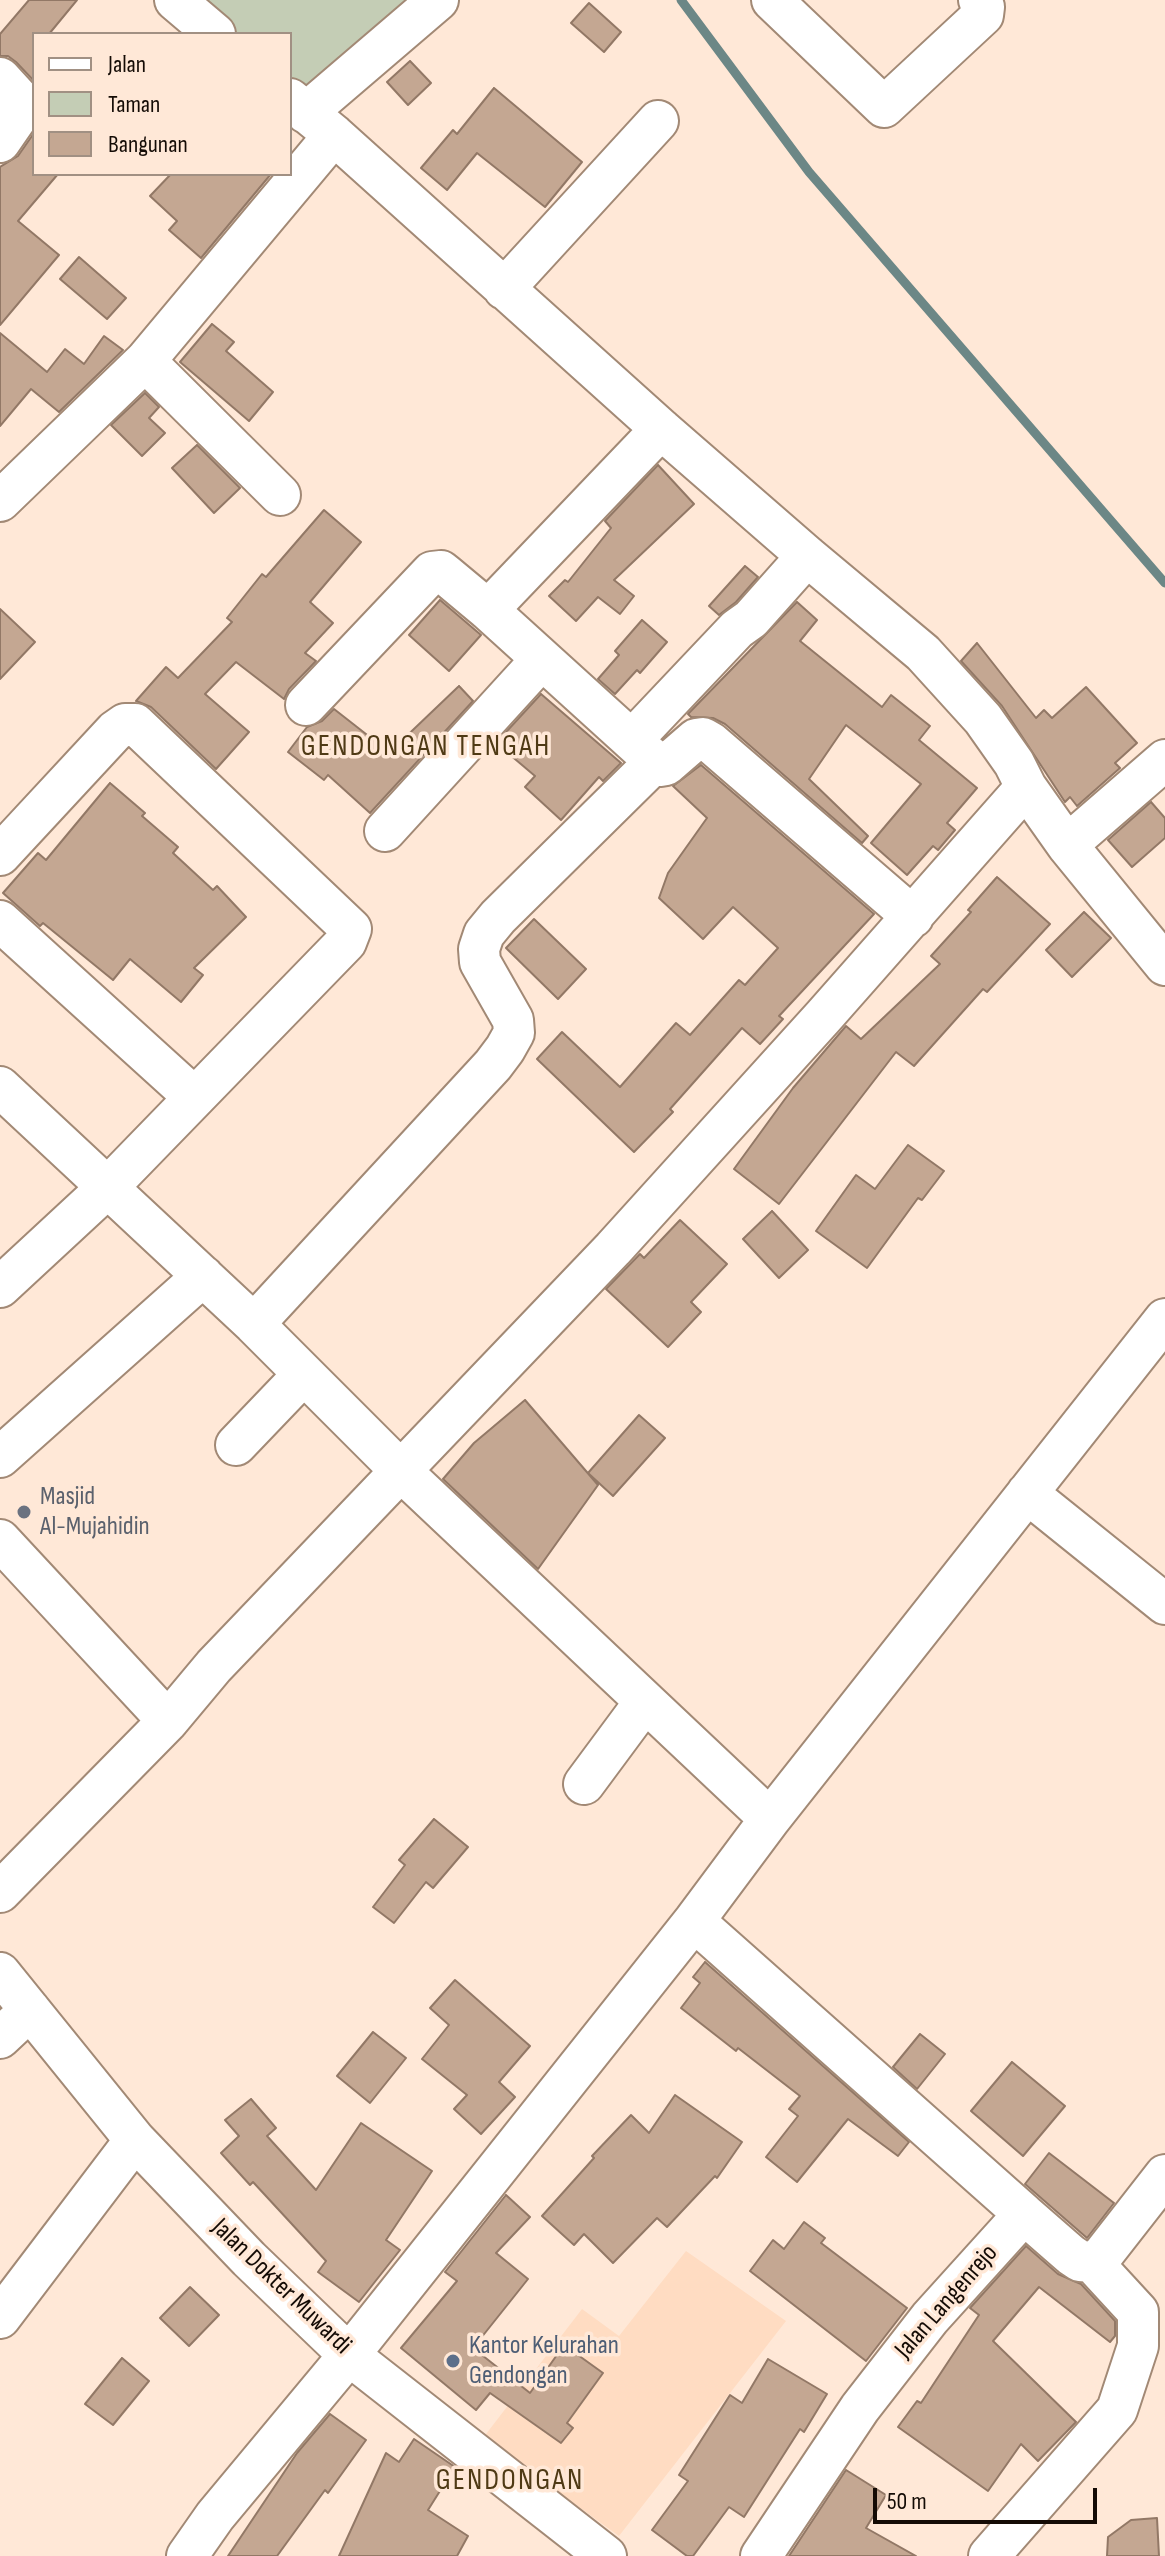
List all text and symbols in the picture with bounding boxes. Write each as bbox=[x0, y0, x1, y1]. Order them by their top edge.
legend bbox=[32, 32, 292, 176]
text: Jalan bbox=[108, 50, 146, 79]
text: Taman bbox=[108, 90, 160, 119]
text: Bangunan bbox=[108, 130, 188, 159]
district label: GENDONGAN TENGAH bbox=[301, 729, 551, 765]
place label: Masjid Al-Mujahidin bbox=[40, 1481, 150, 1542]
marker: Masjid Al-Mujahidin bbox=[15, 1503, 33, 1521]
street label: Jalan Dokter Muwardi bbox=[205, 2213, 357, 2361]
street label: Jalan Langenrejo bbox=[889, 2239, 1005, 2365]
place label: Kantor Kelurahan Gendongan bbox=[469, 2330, 619, 2392]
marker: Kantor Kelurahan Gendongan bbox=[444, 2352, 462, 2370]
district label: GENDONGAN bbox=[436, 2463, 584, 2499]
scale bar bbox=[877, 2472, 1101, 2522]
text: 50 m bbox=[887, 2487, 927, 2516]

